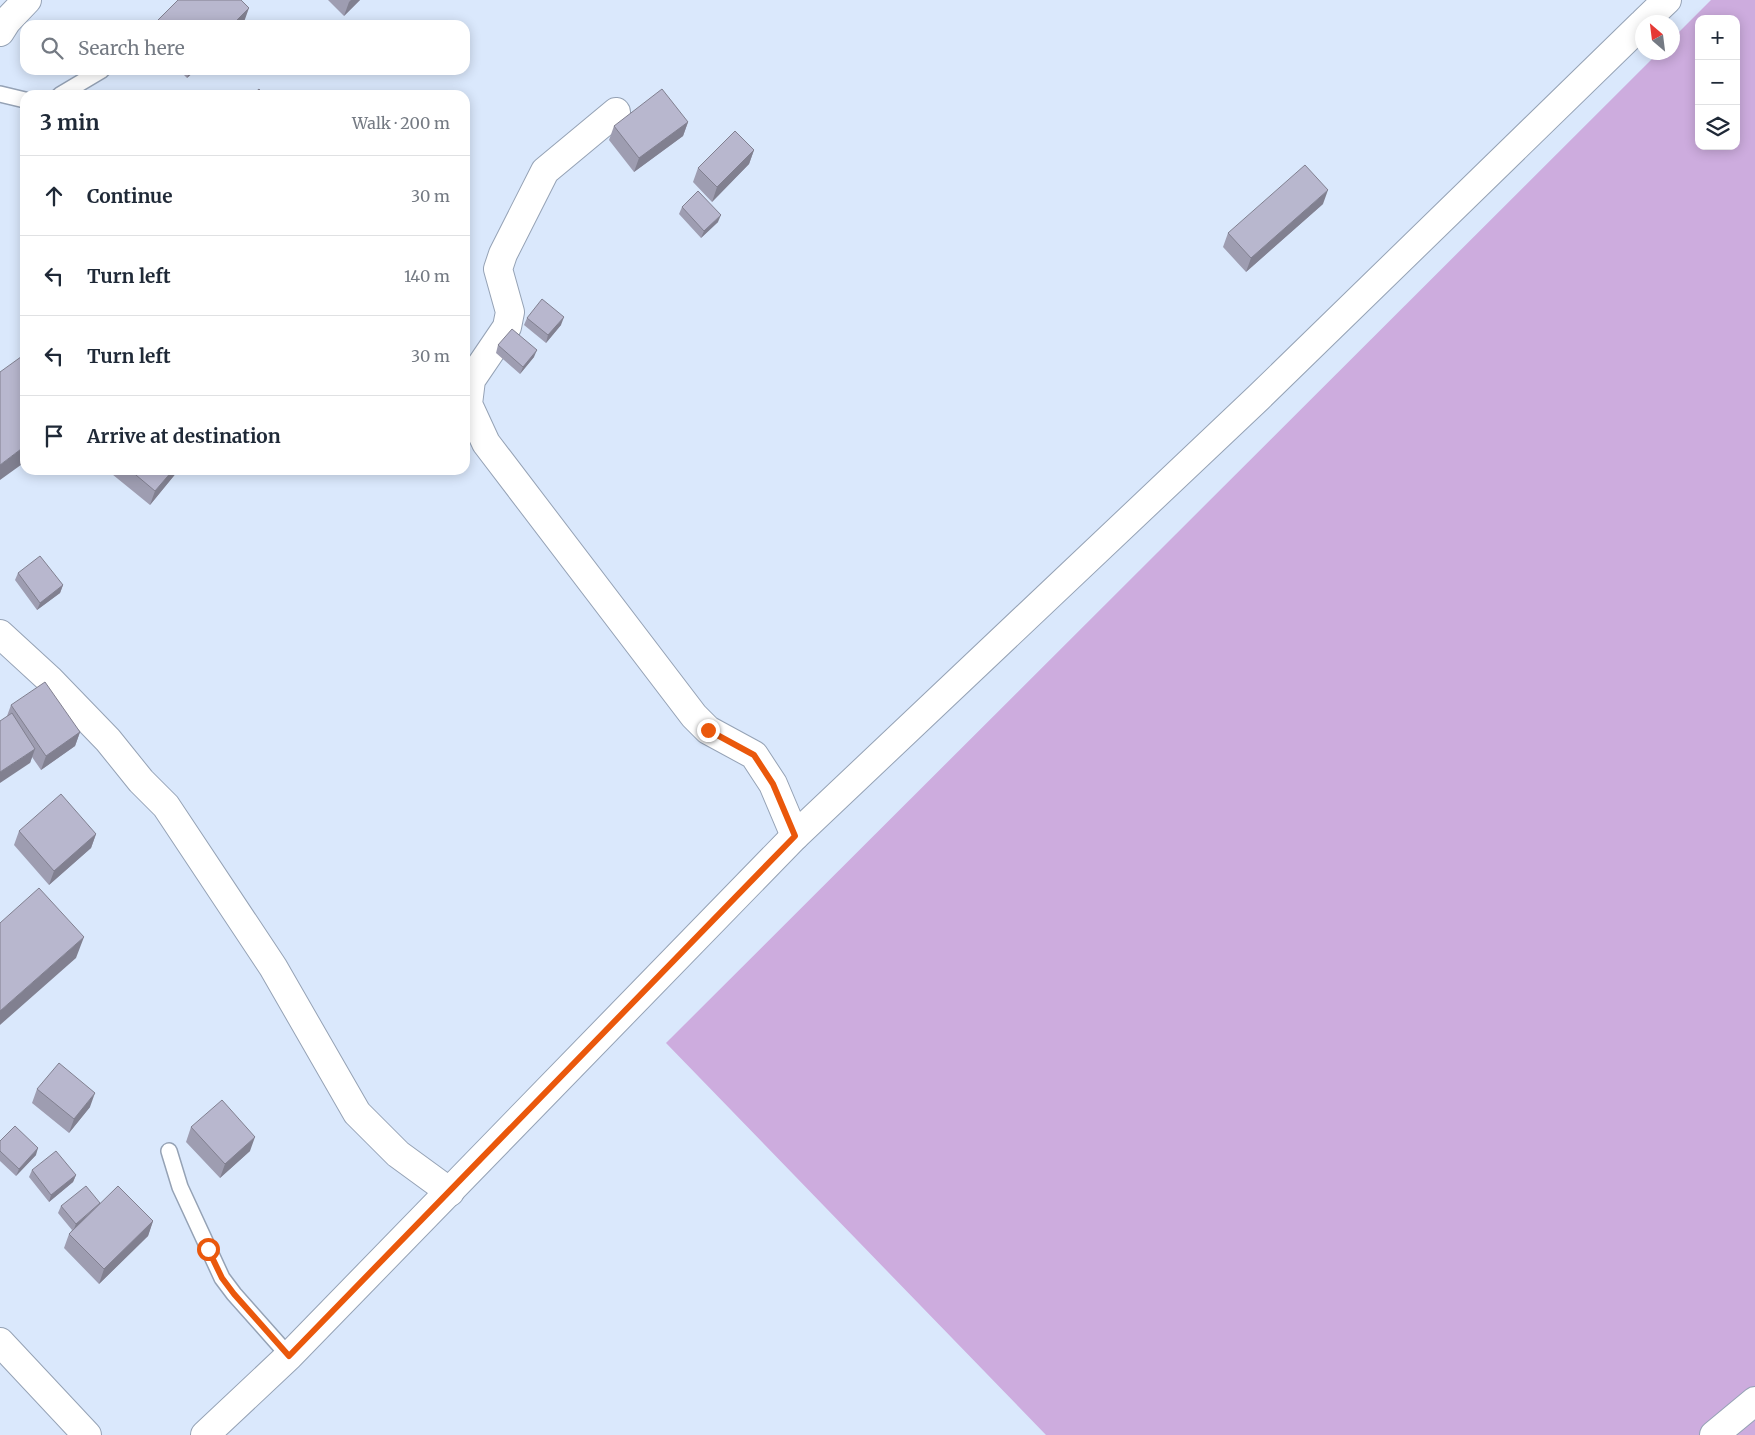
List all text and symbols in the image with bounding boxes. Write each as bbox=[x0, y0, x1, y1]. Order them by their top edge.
north arrow bbox=[1635, 15, 1680, 60]
map controls bbox=[1695, 15, 1740, 150]
button: + bbox=[1695, 15, 1740, 60]
search box bbox=[20, 20, 470, 75]
icon: search bbox=[38, 34, 66, 62]
text: Search here bbox=[78, 36, 185, 60]
button: − bbox=[1695, 60, 1740, 105]
button: layers bbox=[1695, 105, 1740, 150]
text: 3 min bbox=[40, 109, 99, 136]
text: Walk · 200 m bbox=[352, 113, 450, 133]
icon: ahead bbox=[40, 182, 68, 210]
text: Continue bbox=[87, 184, 173, 208]
text: 30 m bbox=[411, 186, 450, 206]
icon: left bbox=[40, 262, 68, 290]
text: Turn left bbox=[87, 264, 171, 288]
text: 140 m bbox=[404, 266, 450, 286]
icon: left bbox=[40, 342, 68, 370]
text: Turn left bbox=[87, 344, 171, 368]
text: 30 m bbox=[411, 346, 450, 366]
icon: arrive bbox=[40, 422, 68, 450]
text: Arrive at destination bbox=[87, 424, 281, 448]
route end bbox=[697, 719, 720, 742]
route start bbox=[197, 1238, 220, 1261]

